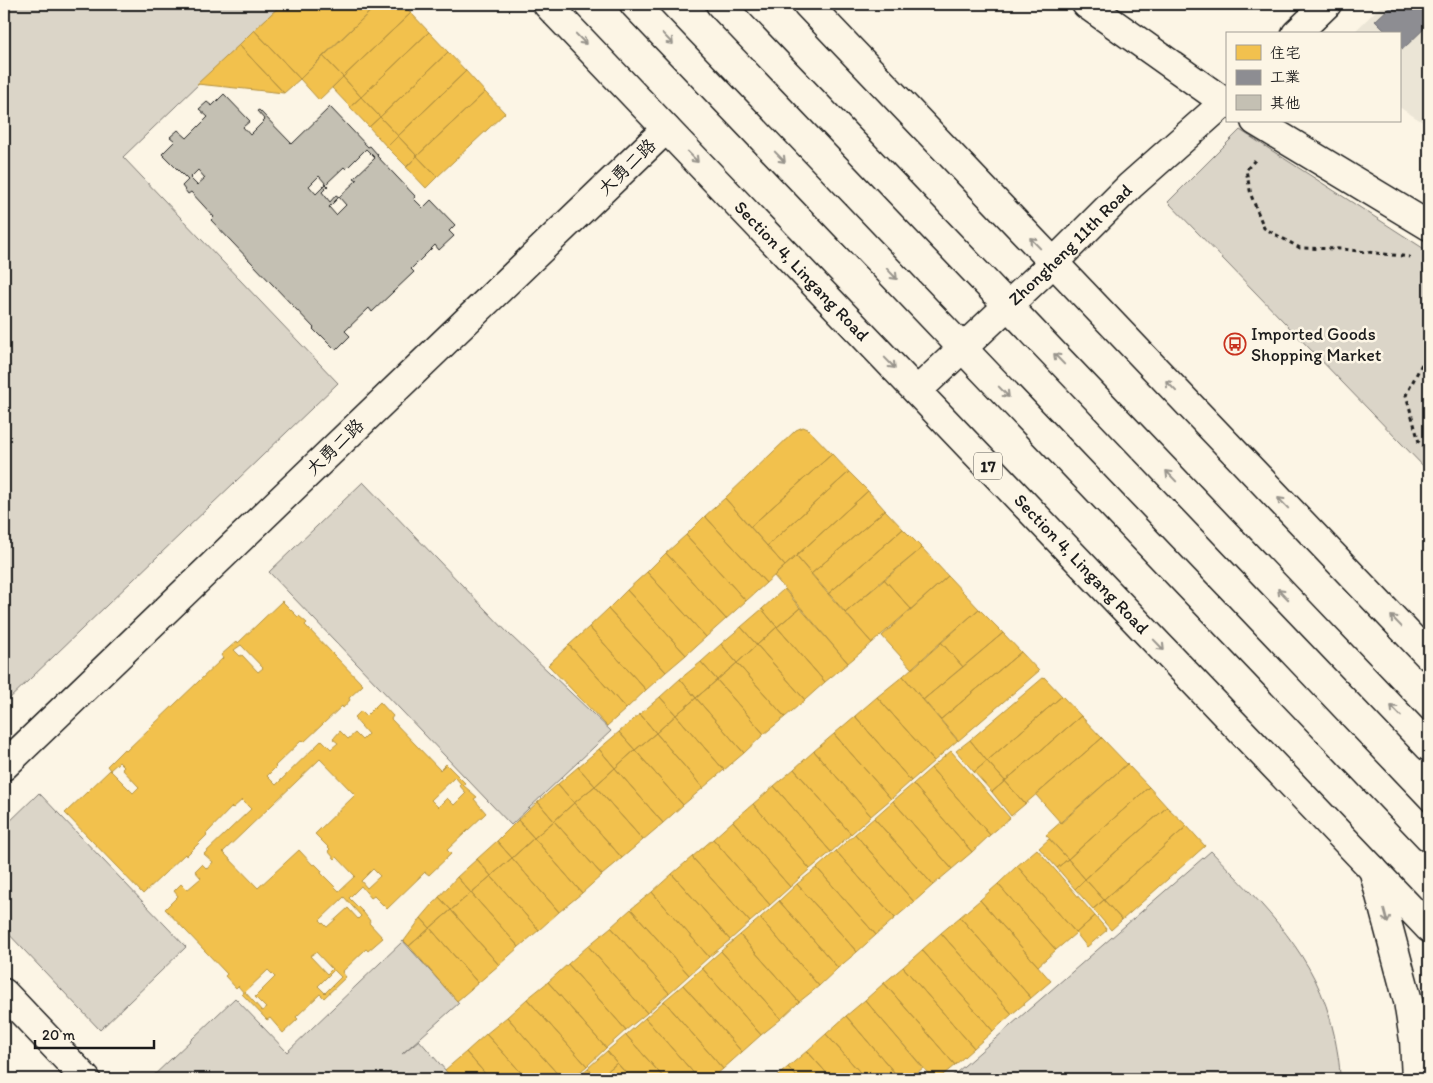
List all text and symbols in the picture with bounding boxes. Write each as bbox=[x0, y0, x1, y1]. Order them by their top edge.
legend bbox=[1226, 32, 1400, 122]
one-way arrow bbox=[575, 33, 587, 45]
one-way arrow bbox=[662, 33, 674, 45]
text: 住宅 bbox=[1270, 44, 1300, 62]
text: 工業 bbox=[1270, 68, 1300, 86]
text: 其他 bbox=[1270, 94, 1300, 112]
street label: 大勇二路 bbox=[593, 134, 661, 200]
one-way arrow bbox=[687, 150, 699, 163]
one-way arrow bbox=[774, 150, 786, 163]
street label: Zhongheng 11th Road bbox=[1004, 179, 1137, 310]
street label: Section 4, Lingang Road bbox=[730, 196, 874, 346]
one-way arrow bbox=[1029, 236, 1041, 249]
one-way arrow bbox=[886, 268, 898, 280]
place label: Imported Goods Shopping Market bbox=[1251, 323, 1382, 366]
bus stop icon: Imported Goods Shopping Market bbox=[1223, 332, 1247, 356]
one-way arrow bbox=[1053, 352, 1065, 365]
one-way arrow bbox=[884, 357, 896, 369]
one-way arrow bbox=[1165, 379, 1177, 392]
one-way arrow bbox=[998, 385, 1010, 398]
street label: 大勇二路 bbox=[301, 414, 369, 480]
road number: 17 bbox=[974, 452, 1002, 480]
one-way arrow bbox=[1165, 470, 1177, 483]
street label: Section 4, Lingang Road bbox=[1009, 489, 1154, 639]
one-way arrow bbox=[1277, 497, 1289, 510]
one-way arrow bbox=[1277, 588, 1289, 600]
one-way arrow bbox=[1390, 614, 1402, 627]
one-way arrow bbox=[1153, 639, 1165, 651]
one-way arrow bbox=[1390, 705, 1402, 718]
one-way arrow bbox=[1381, 908, 1391, 924]
scale bar bbox=[35, 1018, 154, 1050]
text: 20 m bbox=[42, 1026, 76, 1044]

